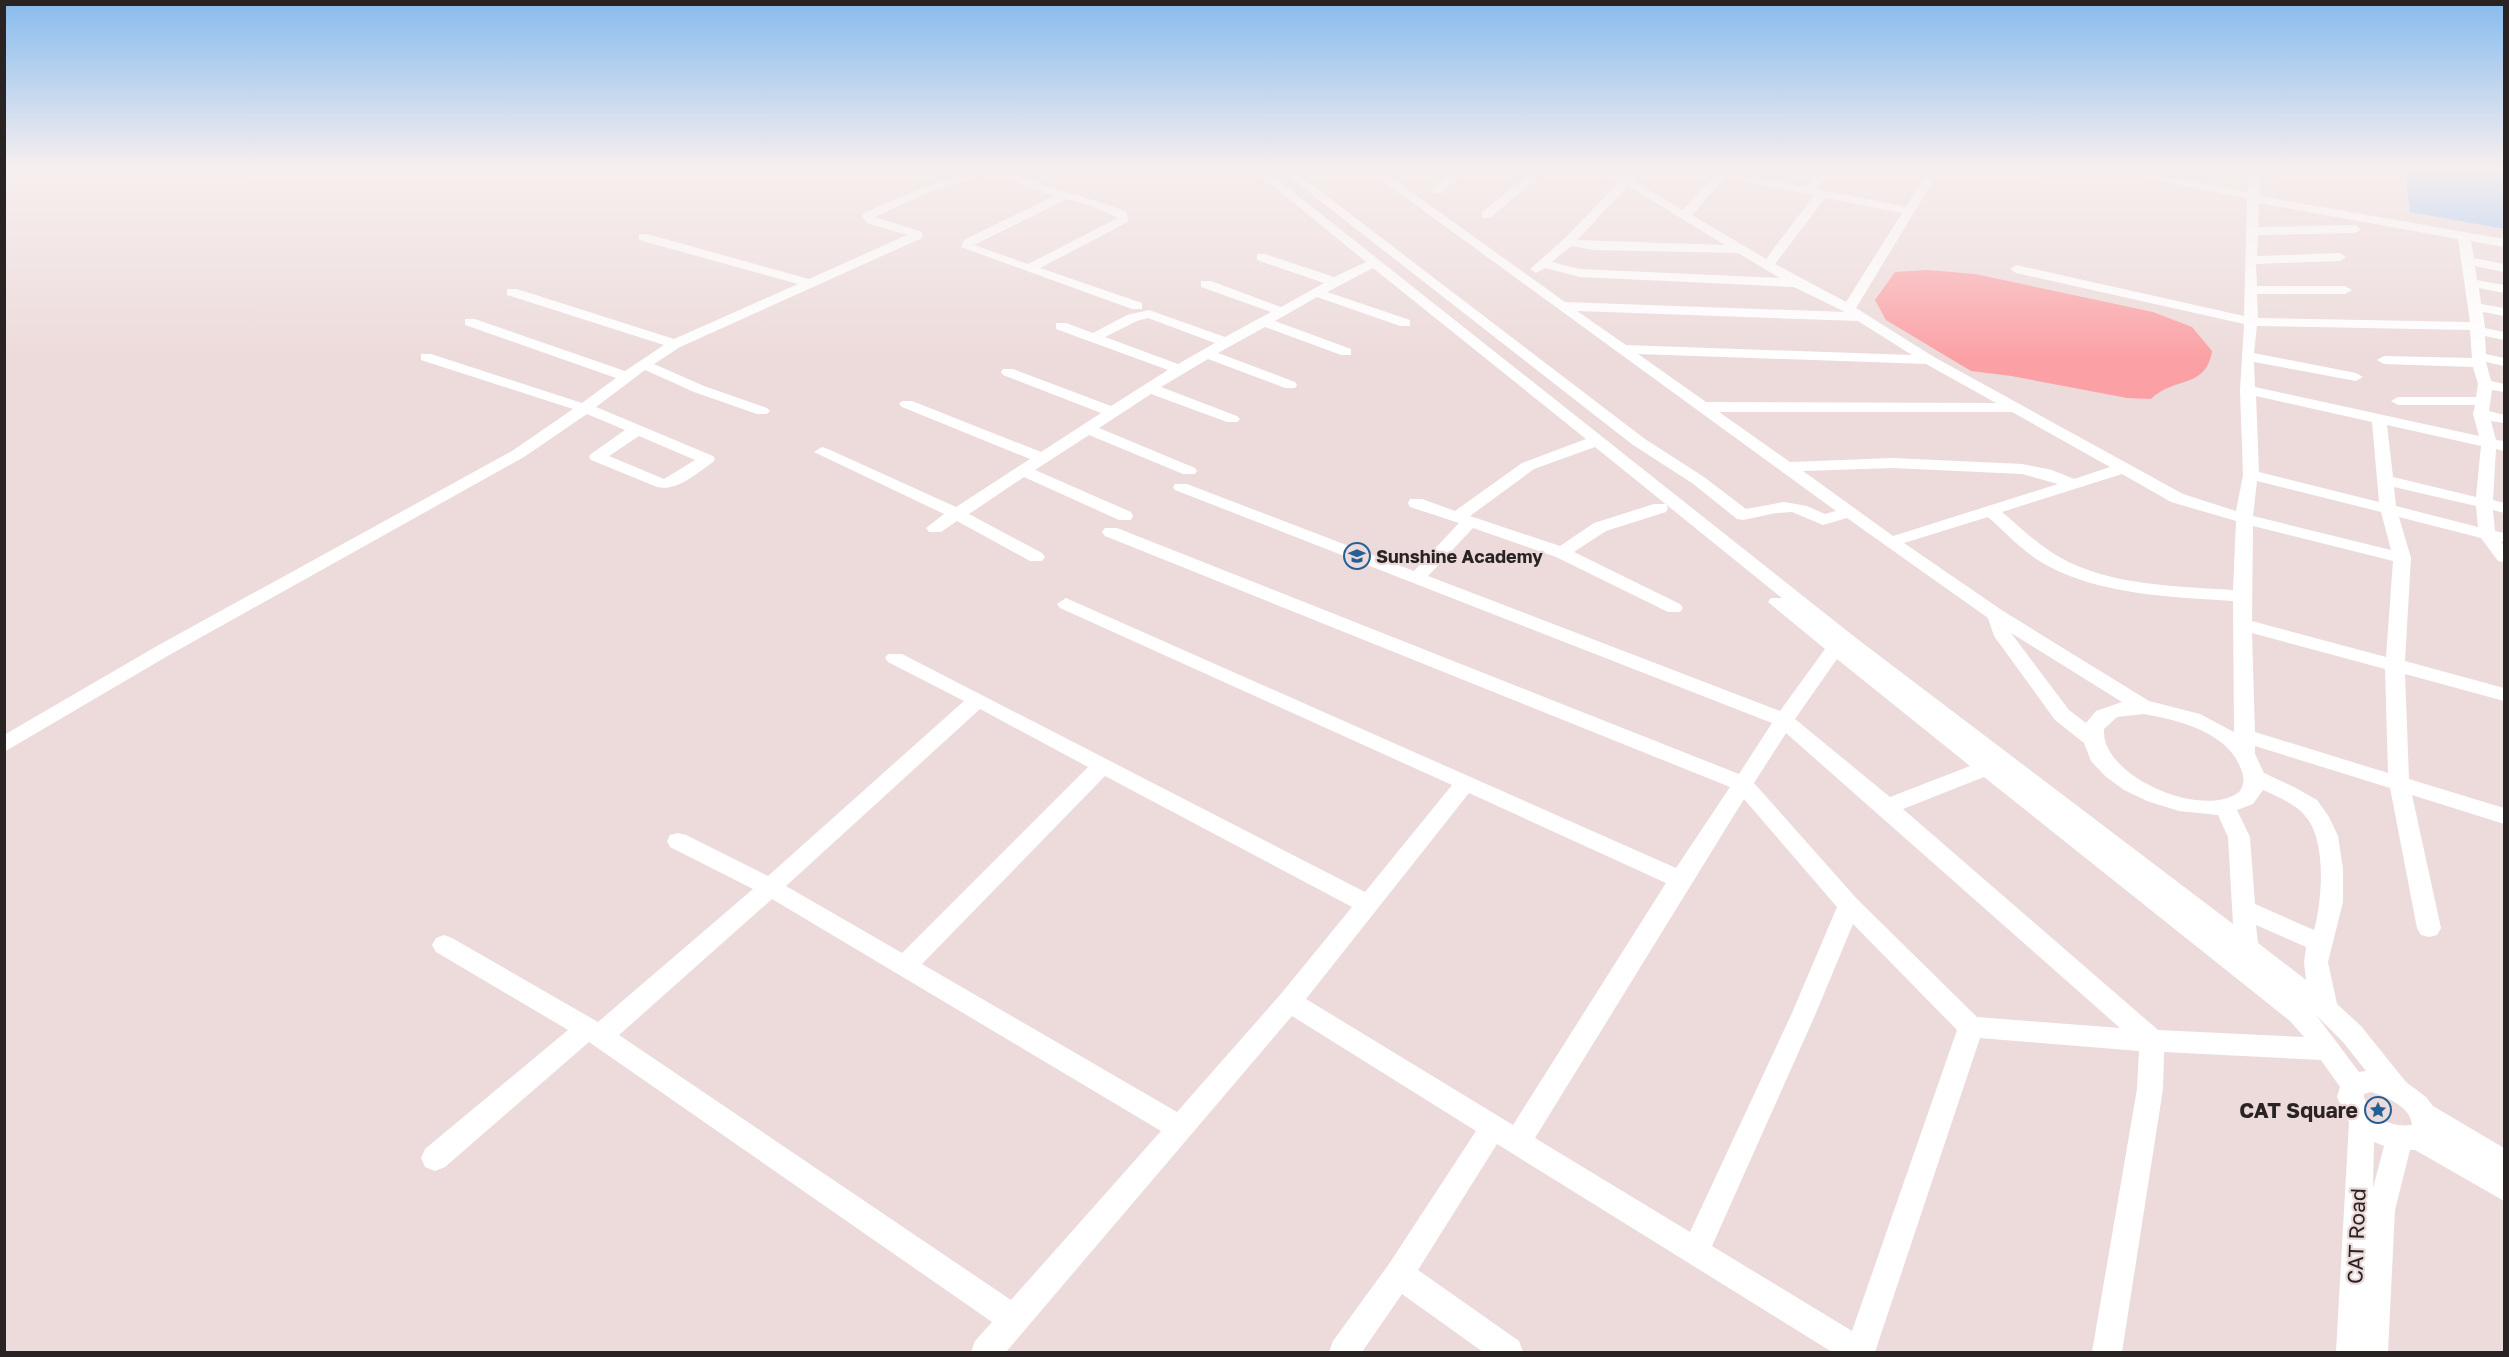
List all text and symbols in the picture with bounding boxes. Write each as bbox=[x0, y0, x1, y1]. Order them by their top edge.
school or university icon: Sunshine Academy bbox=[1342, 541, 1372, 571]
place label: Sunshine Academy bbox=[1376, 545, 1543, 567]
place icon: CAT Square bbox=[2363, 1095, 2393, 1125]
place label: CAT Square bbox=[2239, 1097, 2358, 1123]
street label: CAT Road bbox=[2341, 1188, 2371, 1284]

